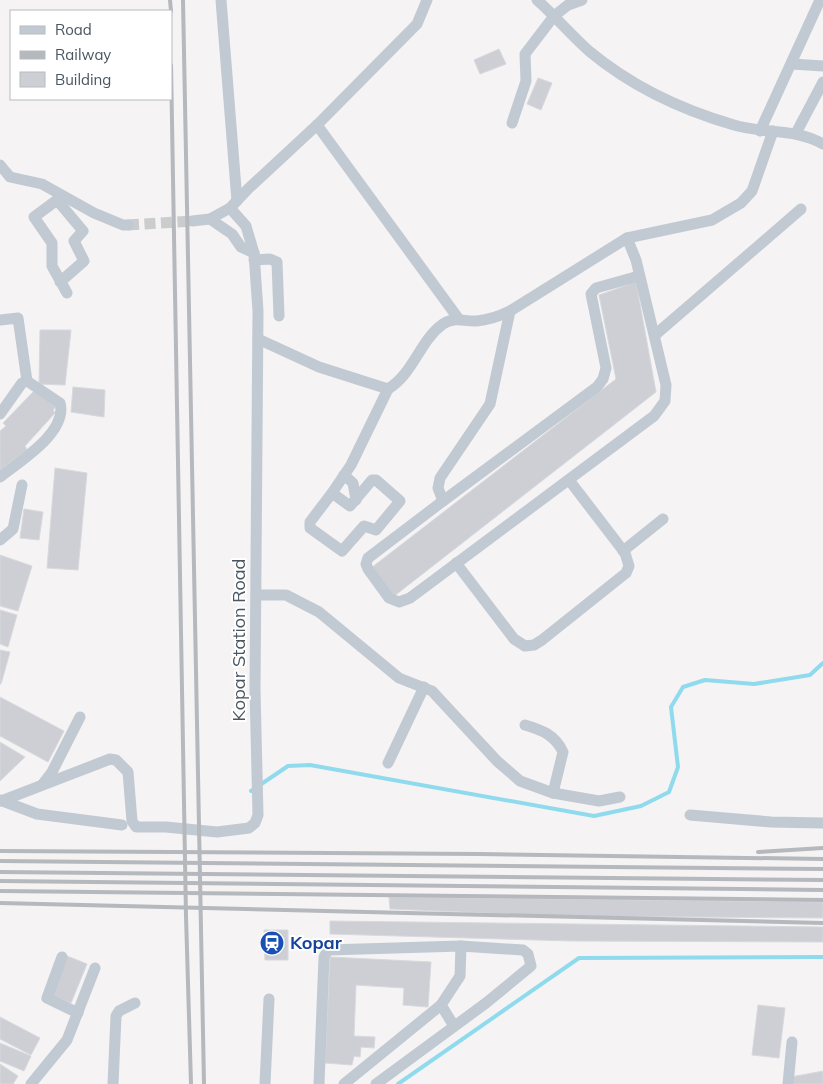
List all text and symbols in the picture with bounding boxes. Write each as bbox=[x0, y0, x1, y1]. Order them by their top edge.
legend bbox=[10, 10, 172, 100]
text: Road bbox=[55, 20, 92, 39]
text: Railway bbox=[55, 45, 111, 64]
text: Building bbox=[55, 70, 111, 89]
street label: Kopar Station Road bbox=[227, 559, 250, 721]
station icon: Kopar bbox=[259, 930, 285, 956]
place label: Kopar bbox=[290, 931, 343, 954]

